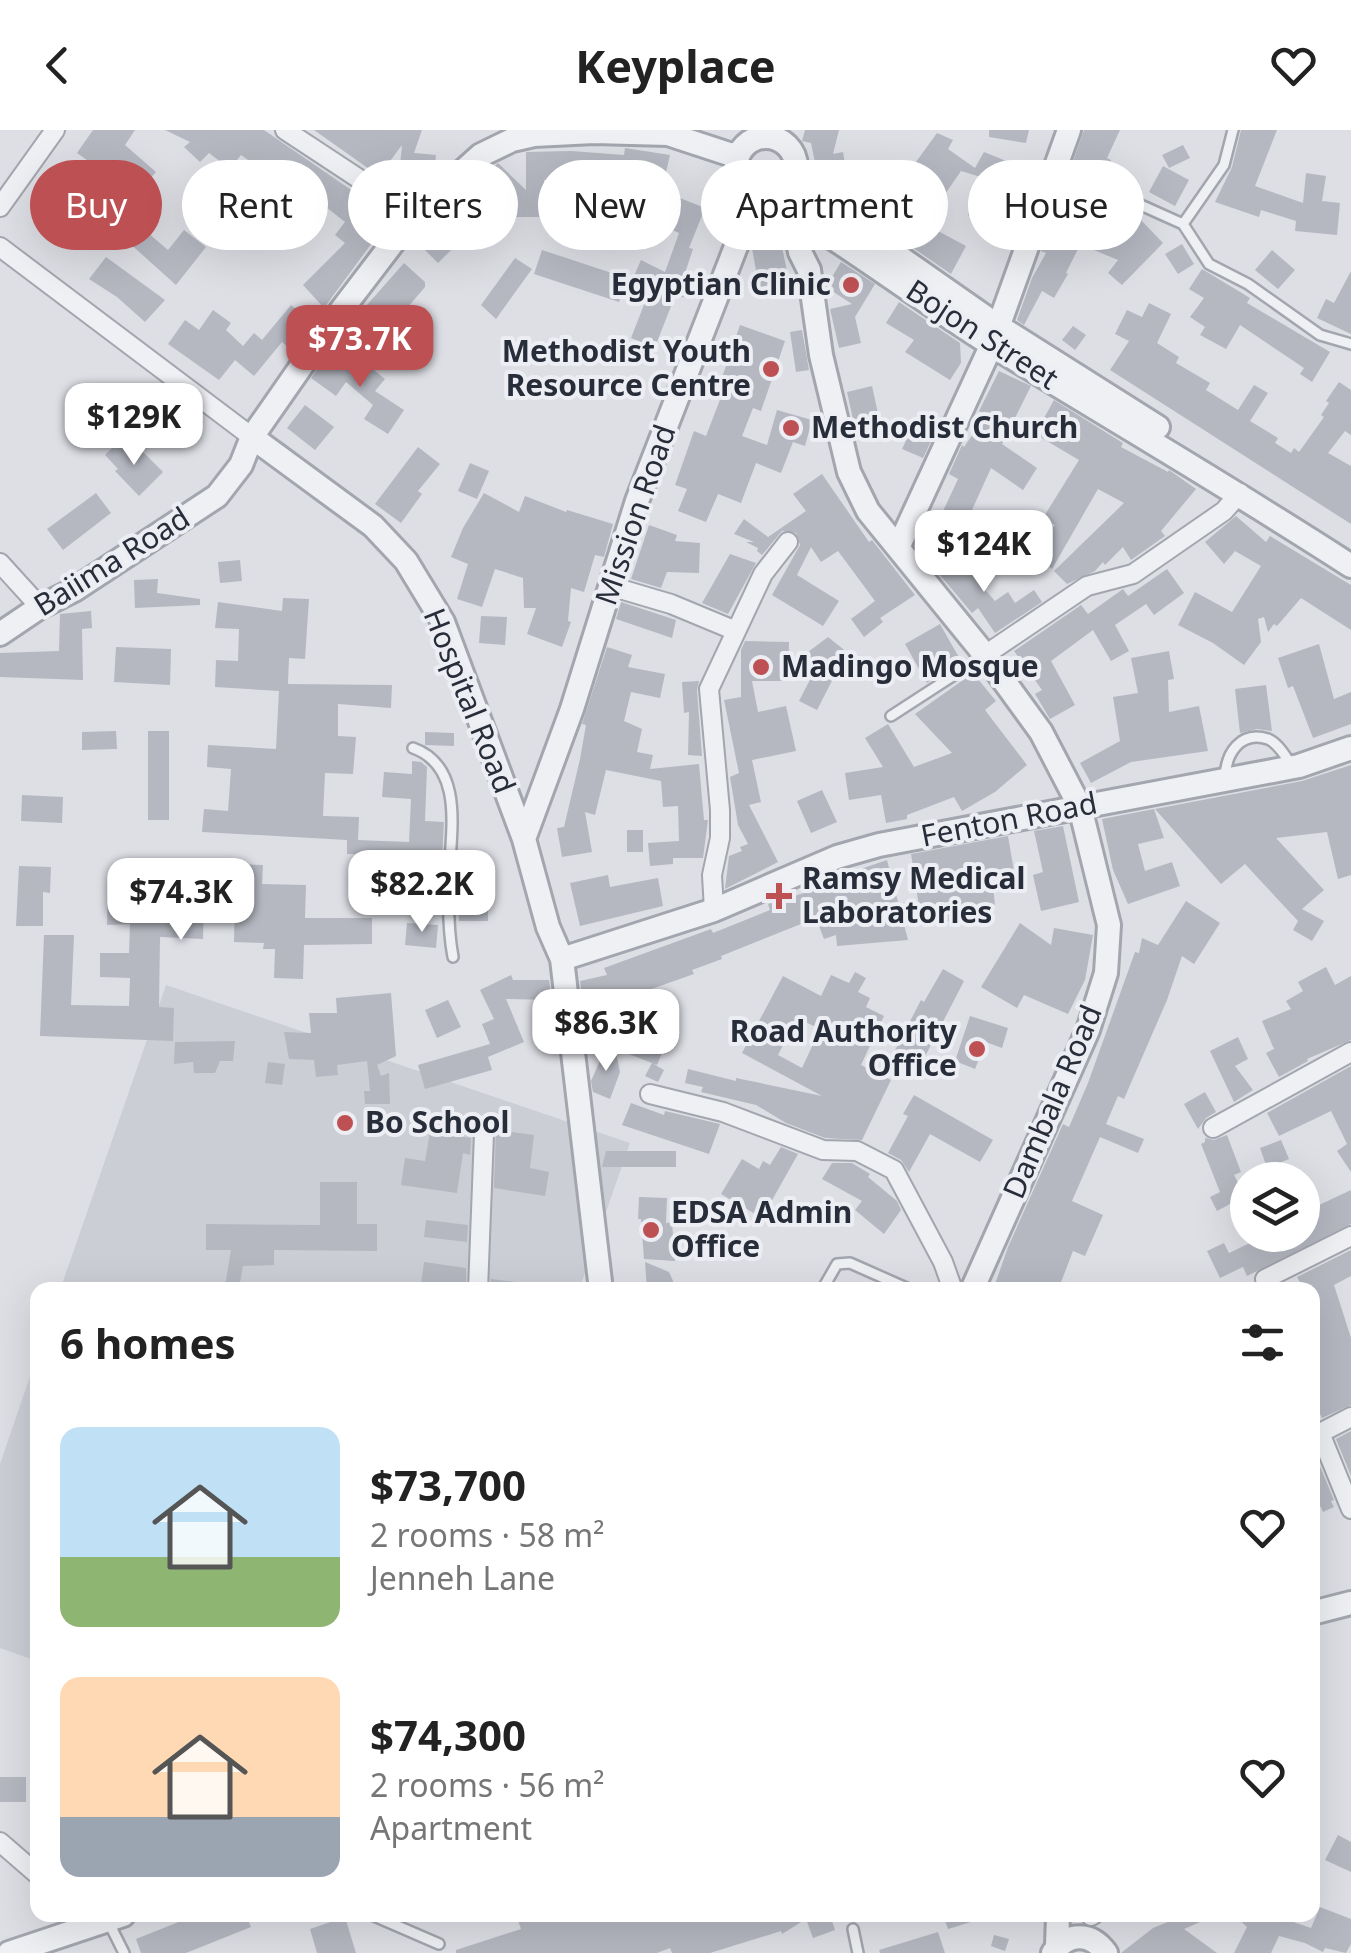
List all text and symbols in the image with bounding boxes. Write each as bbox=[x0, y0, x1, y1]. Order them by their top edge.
text: Keyplace bbox=[575, 35, 776, 96]
icon: back bbox=[30, 38, 85, 93]
icon: heart bbox=[1266, 38, 1321, 93]
chip: Buy bbox=[30, 160, 162, 250]
chip: Rent bbox=[182, 160, 328, 250]
chip: Filters bbox=[348, 160, 518, 250]
chip: New bbox=[538, 160, 681, 250]
chip: Apartment bbox=[701, 160, 948, 250]
chip: House bbox=[968, 160, 1144, 250]
place label: Egyptian Clinic bbox=[611, 263, 831, 304]
street label: Bojon Street bbox=[899, 269, 1067, 398]
marker: Egyptian Clinic bbox=[840, 274, 862, 296]
pin: $73.7K bbox=[279, 305, 441, 390]
text: $73.7K bbox=[308, 316, 412, 359]
place label: Methodist Youth Resource Centre bbox=[502, 330, 751, 405]
marker: Methodist Youth Resource Centre bbox=[760, 358, 782, 380]
pin: $129K bbox=[64, 383, 204, 468]
text: $129K bbox=[87, 394, 181, 437]
place label: Methodist Church bbox=[811, 406, 1078, 447]
marker: Methodist Church bbox=[780, 417, 802, 439]
street label: Mission Road bbox=[585, 419, 685, 610]
street label: Baiima Road bbox=[25, 497, 197, 625]
pin: $124K bbox=[914, 510, 1054, 595]
text: $124K bbox=[937, 521, 1031, 564]
street label: Hospital Road bbox=[415, 602, 526, 799]
place label: Madingo Mosque bbox=[781, 645, 1039, 686]
marker: Madingo Mosque bbox=[750, 656, 772, 678]
street label: Fenton Road bbox=[917, 781, 1100, 856]
pin: $82.2K bbox=[341, 850, 503, 935]
place label: Ramsy Medical Laboratories bbox=[802, 857, 1025, 932]
pin: $74.3K bbox=[100, 858, 262, 943]
text: $82.2K bbox=[370, 861, 474, 904]
text: $74.3K bbox=[129, 869, 233, 912]
marker: Ramsy Medical Laboratories bbox=[766, 883, 792, 909]
pin: $86.3K bbox=[525, 989, 687, 1074]
street label: Dambala Road bbox=[992, 998, 1111, 1204]
text: $86.3K bbox=[554, 1000, 658, 1043]
place label: Road Authority Office bbox=[730, 1010, 958, 1085]
marker: Road Authority Office bbox=[966, 1038, 988, 1060]
place label: Bo School bbox=[365, 1101, 509, 1142]
marker: Bo School bbox=[334, 1112, 356, 1134]
map controls bbox=[1230, 1162, 1320, 1252]
button: layers bbox=[1230, 1162, 1320, 1252]
place label: EDSA Admin Office bbox=[671, 1191, 852, 1266]
marker: EDSA Admin Office bbox=[640, 1219, 662, 1241]
text: 6 homes bbox=[60, 1314, 236, 1371]
icon: filters bbox=[1235, 1315, 1290, 1370]
text: $73,700 bbox=[370, 1456, 526, 1513]
icon: home bbox=[140, 1467, 260, 1587]
icon: heart bbox=[1235, 1500, 1290, 1555]
text: 2 rooms · 58 m² bbox=[370, 1513, 604, 1556]
text: Jenneh Lane bbox=[370, 1556, 555, 1599]
text: $74,300 bbox=[370, 1706, 526, 1763]
icon: home bbox=[140, 1717, 260, 1837]
icon: heart bbox=[1235, 1750, 1290, 1805]
text: 2 rooms · 56 m² bbox=[370, 1763, 604, 1806]
text: Apartment bbox=[370, 1806, 532, 1849]

